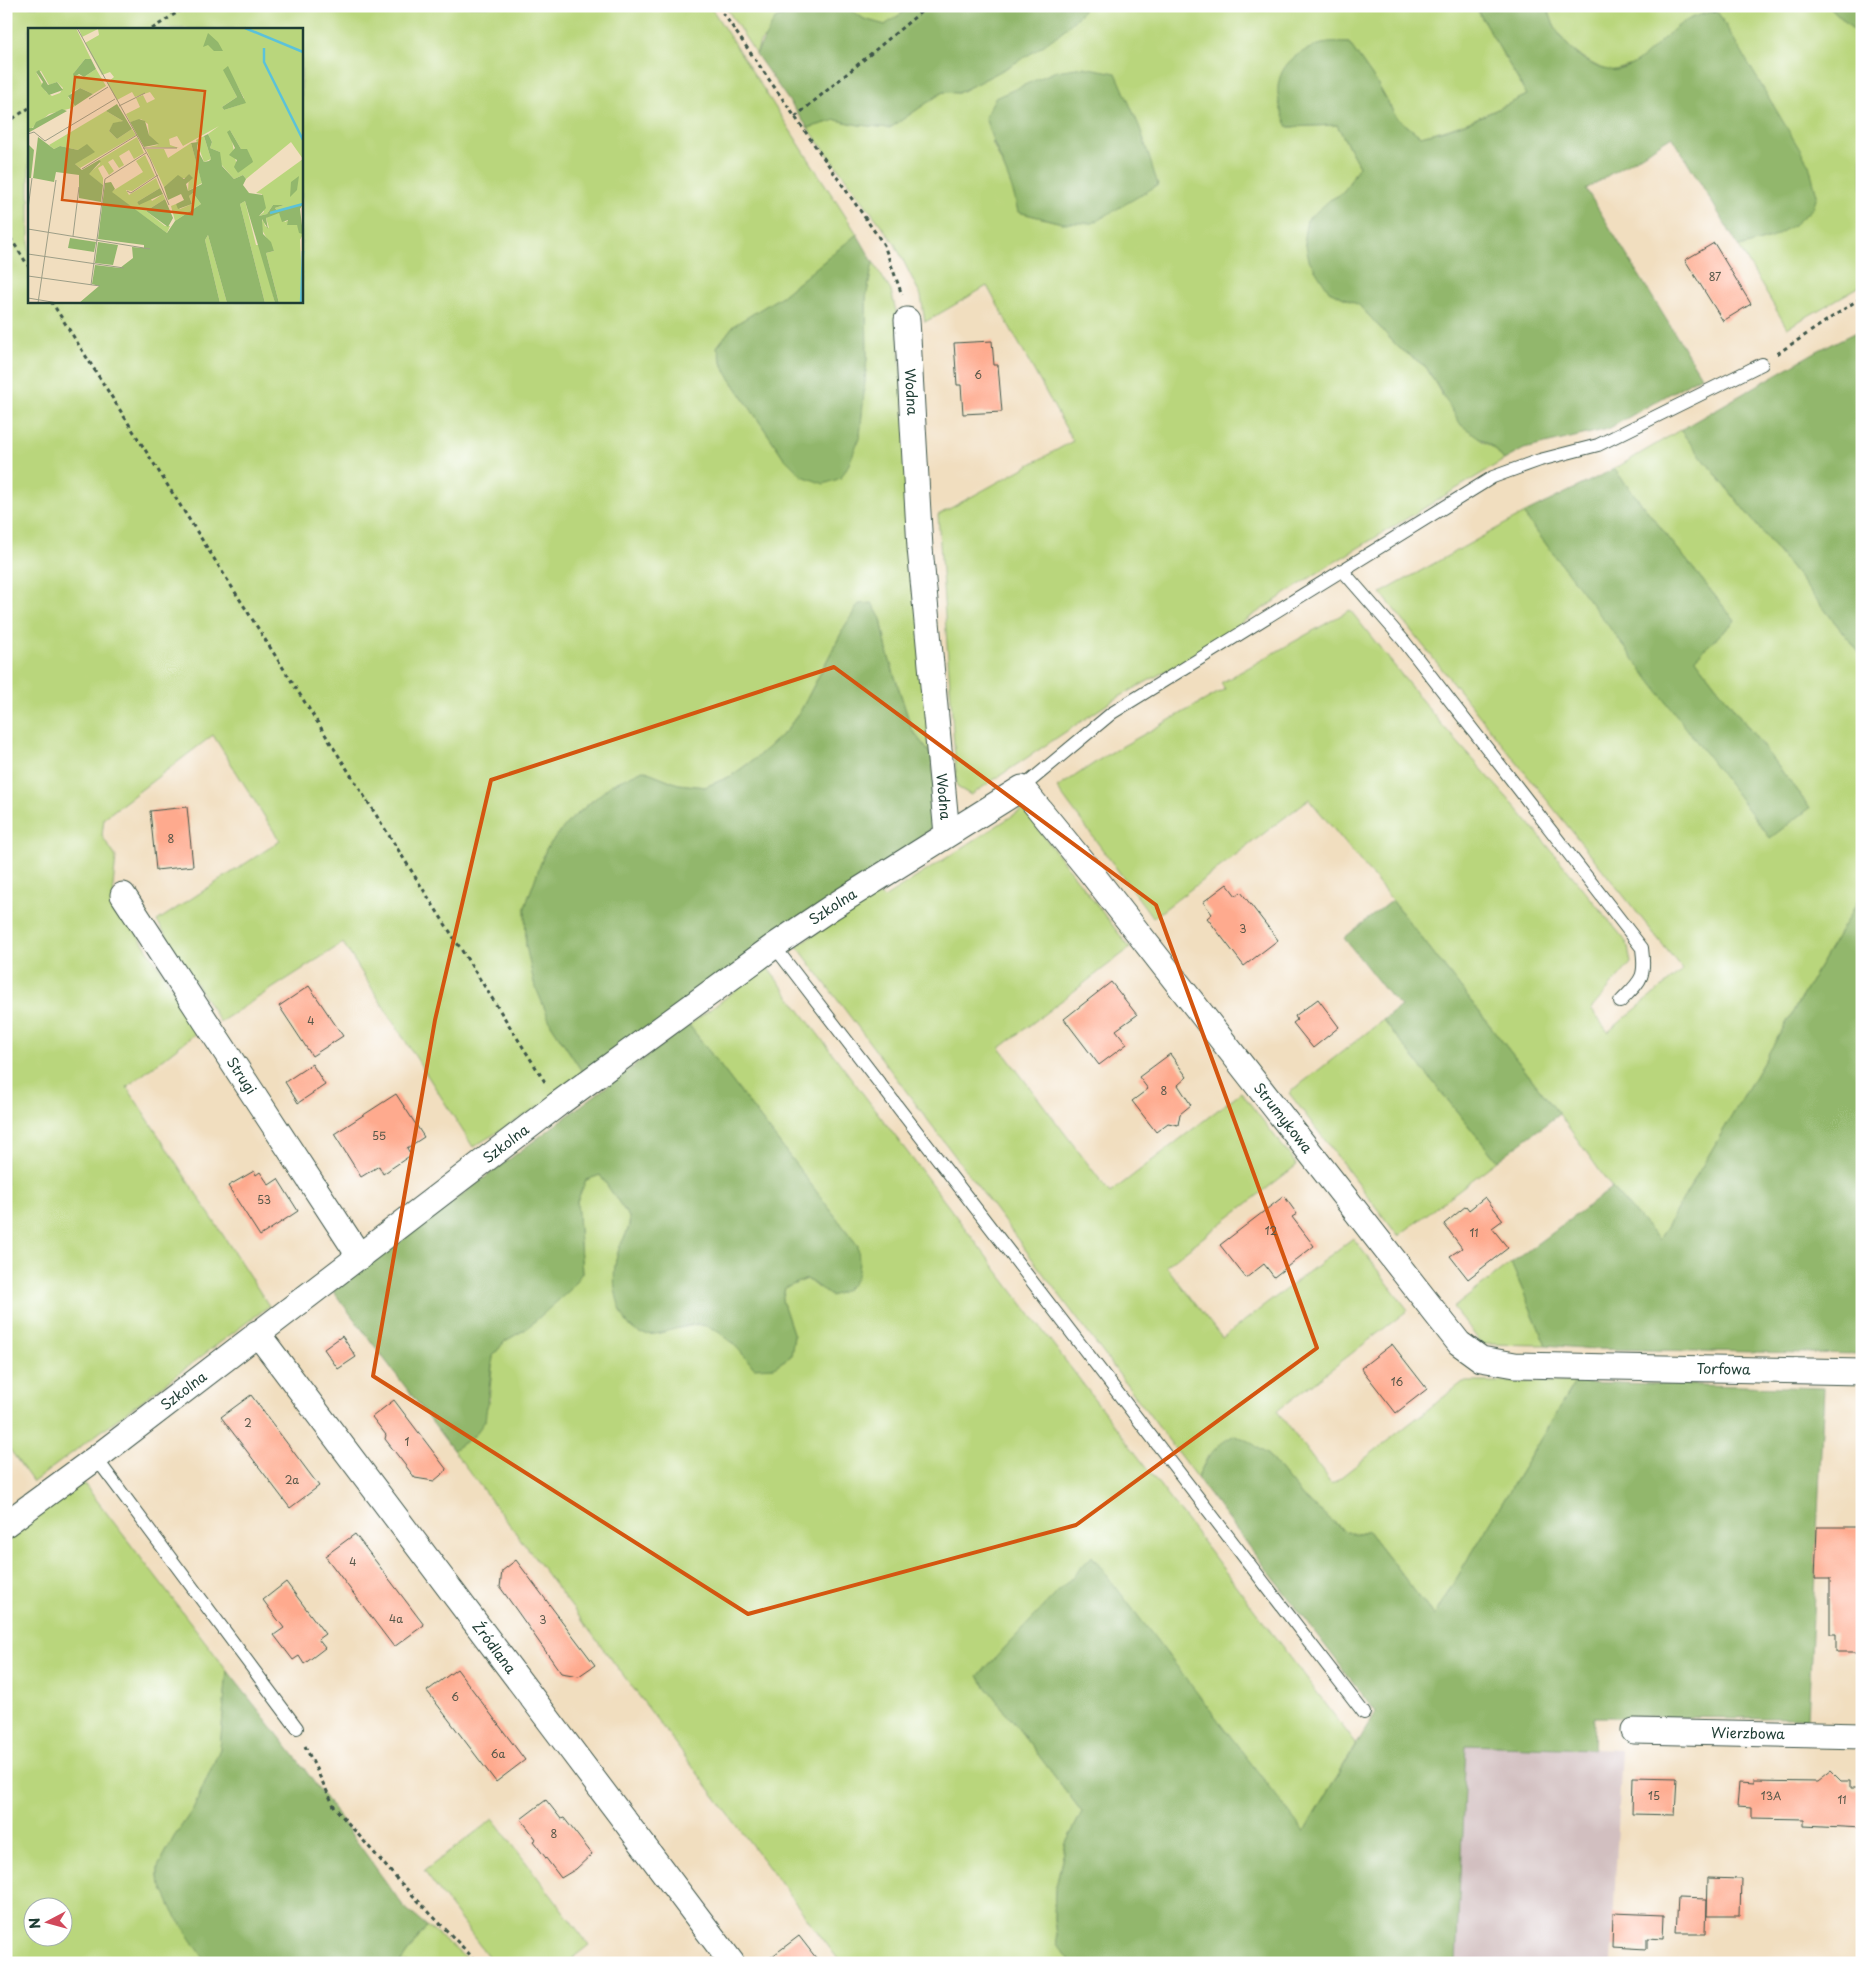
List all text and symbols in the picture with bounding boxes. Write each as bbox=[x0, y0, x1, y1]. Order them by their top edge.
inset map bbox=[28, 28, 302, 302]
house number: 87 bbox=[1709, 268, 1721, 285]
house number: 6 bbox=[974, 366, 982, 383]
street label: Wodna bbox=[900, 368, 923, 416]
street label: Wodna bbox=[931, 772, 957, 821]
house number: 8 bbox=[168, 830, 175, 847]
street label: Szkolna bbox=[804, 883, 861, 930]
house number: 3 bbox=[1239, 920, 1247, 937]
house number: 4 bbox=[307, 1012, 315, 1029]
street label: Strugi bbox=[222, 1053, 262, 1098]
street label: Strumykowa bbox=[1249, 1078, 1318, 1158]
house number: 8 bbox=[1161, 1082, 1168, 1099]
street label: Szkolna bbox=[478, 1119, 533, 1168]
house number: 55 bbox=[372, 1127, 386, 1144]
house number: 53 bbox=[257, 1191, 271, 1208]
house number: 12 bbox=[1265, 1222, 1278, 1239]
house number: 11 bbox=[1469, 1224, 1479, 1241]
street label: Torfowa bbox=[1696, 1358, 1751, 1380]
street label: Szkolna bbox=[156, 1366, 211, 1415]
house number: 16 bbox=[1391, 1373, 1404, 1390]
house number: 2 bbox=[244, 1414, 252, 1431]
house number: 1 bbox=[405, 1433, 410, 1450]
house number: 2a bbox=[285, 1471, 299, 1488]
house number: 4 bbox=[349, 1553, 357, 1570]
house number: 4a bbox=[389, 1610, 403, 1627]
house number: 3 bbox=[539, 1611, 547, 1628]
street label: Źródlana bbox=[468, 1617, 522, 1678]
house number: 6 bbox=[451, 1688, 459, 1705]
street label: Wierzbowa bbox=[1711, 1722, 1785, 1744]
house number: 6a bbox=[491, 1745, 505, 1762]
house number: 15 bbox=[1648, 1787, 1660, 1804]
house number: 13A bbox=[1761, 1787, 1781, 1804]
house number: 11 bbox=[1837, 1791, 1847, 1808]
house number: 8 bbox=[551, 1825, 558, 1842]
north arrow bbox=[22, 1896, 72, 1946]
text: N bbox=[24, 1917, 46, 1930]

